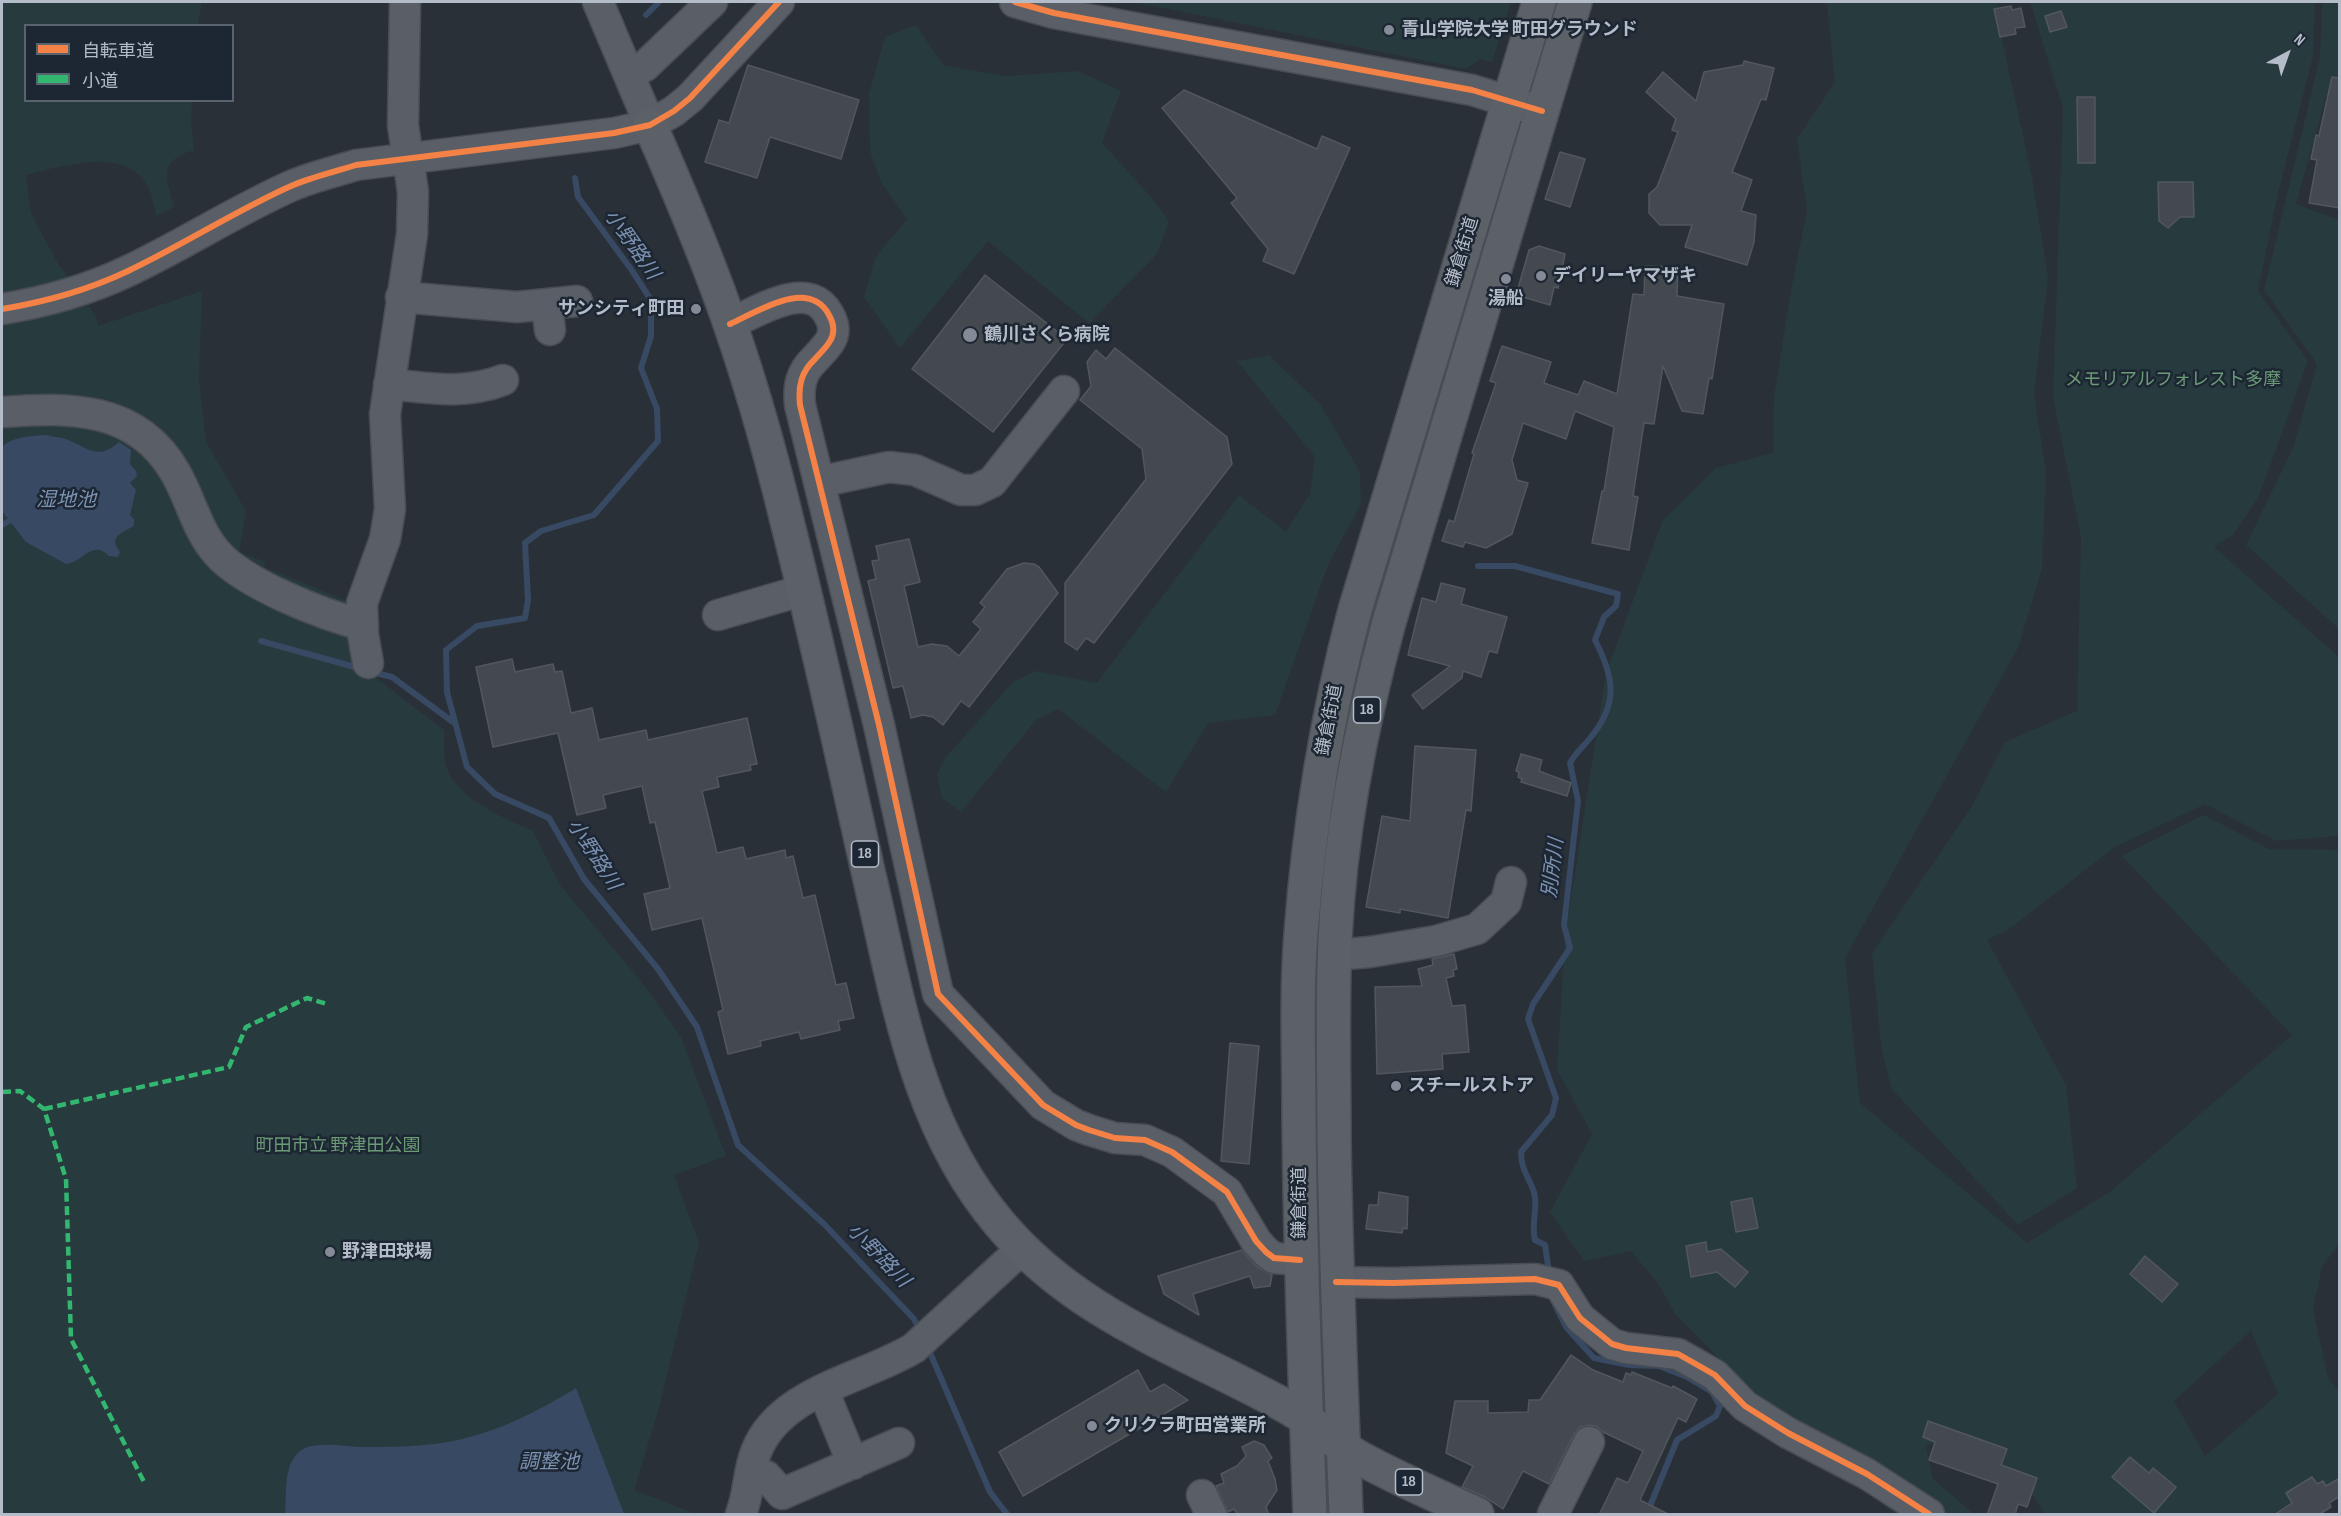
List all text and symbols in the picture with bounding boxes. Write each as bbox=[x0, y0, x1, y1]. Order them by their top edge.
place label: 青山学院大学 町田グラウンド bbox=[1401, 19, 1638, 41]
marker: 青山学院大学 町田グラウンド bbox=[1382, 23, 1396, 37]
legend bbox=[24, 24, 234, 102]
north arrow bbox=[2257, 24, 2317, 84]
text: N bbox=[2290, 30, 2309, 50]
text: 自転車道 bbox=[82, 41, 154, 62]
text: 小道 bbox=[82, 71, 118, 92]
water label: 小野路川 bbox=[598, 205, 664, 285]
street label: 鎌倉街道 bbox=[1442, 214, 1484, 290]
place label: デイリーヤマザキ bbox=[1553, 265, 1697, 287]
marker: デイリーヤマザキ bbox=[1534, 269, 1548, 283]
marker: 湯船 bbox=[1499, 272, 1513, 286]
place label: 湯船 bbox=[1488, 288, 1524, 310]
place label: サンシティ町田 bbox=[558, 298, 684, 320]
marker: サンシティ町田 bbox=[689, 302, 703, 316]
place label: 鶴川さくら病院 bbox=[984, 324, 1110, 346]
marker: 鶴川さくら病院 bbox=[961, 326, 979, 344]
park label: メモリアルフォレスト多摩 bbox=[2065, 369, 2281, 391]
water label: 湿地池 bbox=[36, 489, 96, 513]
street label: 鎌倉街道 bbox=[1313, 683, 1347, 757]
road number: 18 bbox=[1354, 697, 1380, 723]
water label: 小野路川 bbox=[561, 815, 625, 895]
water label: 別所川 bbox=[1538, 837, 1570, 899]
road number: 18 bbox=[852, 841, 878, 867]
place label: スチールストア bbox=[1408, 1075, 1534, 1097]
marker: スチールストア bbox=[1389, 1079, 1403, 1093]
park label: 町田市立 野津田公園 bbox=[256, 1135, 420, 1157]
street label: 鎌倉街道 bbox=[1289, 1167, 1311, 1239]
water label: 小野路川 bbox=[842, 1219, 914, 1293]
place label: 野津田球場 bbox=[342, 1241, 432, 1263]
marker: 野津田球場 bbox=[323, 1245, 337, 1259]
place label: クリクラ町田営業所 bbox=[1104, 1415, 1266, 1437]
marker: クリクラ町田営業所 bbox=[1085, 1419, 1099, 1433]
water label: 調整池 bbox=[519, 1451, 579, 1475]
road number: 18 bbox=[1396, 1469, 1422, 1495]

